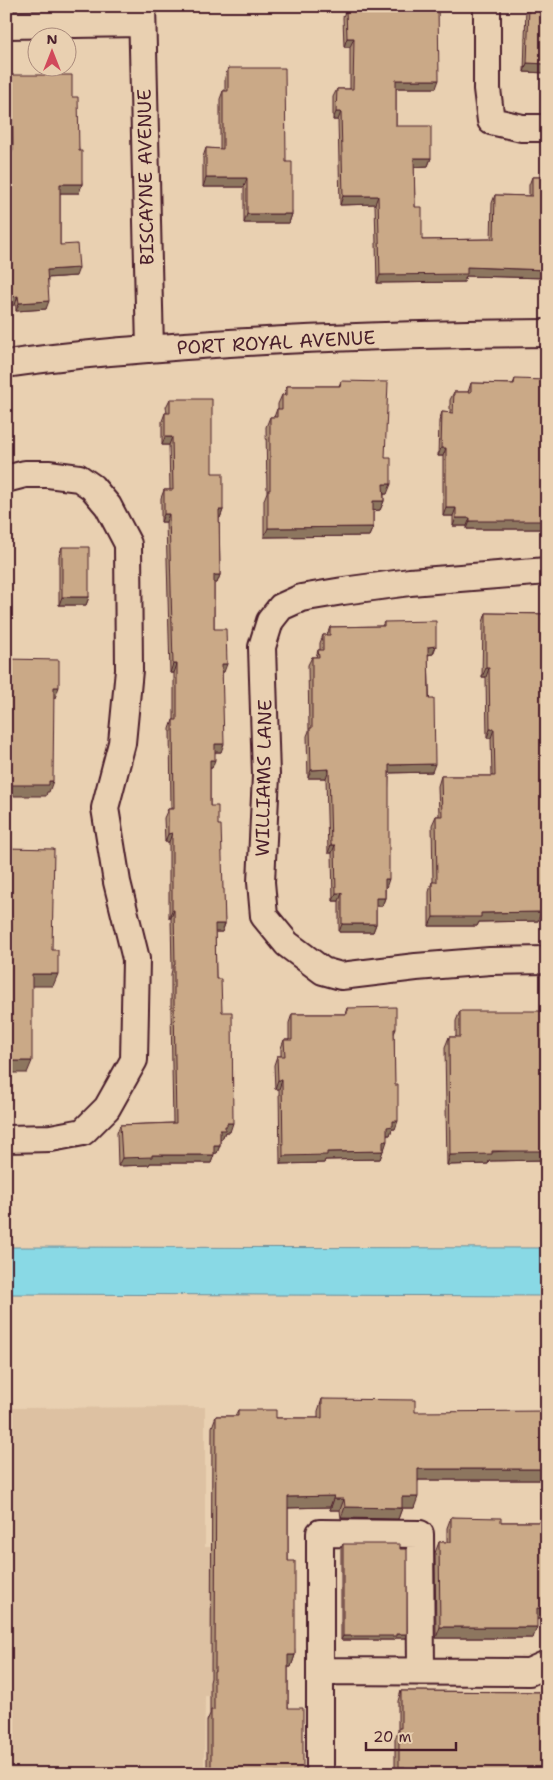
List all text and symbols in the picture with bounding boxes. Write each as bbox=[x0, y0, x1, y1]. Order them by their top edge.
north arrow bbox=[28, 28, 78, 78]
text: N bbox=[46, 30, 58, 48]
street label: BISCAYNE AVENUE bbox=[131, 89, 160, 265]
street label: PORT ROYAL AVENUE bbox=[176, 325, 376, 360]
street label: WILLIAMS LANE bbox=[250, 699, 277, 857]
scale bar bbox=[366, 1720, 456, 1752]
text: 20 m bbox=[373, 1727, 412, 1747]

